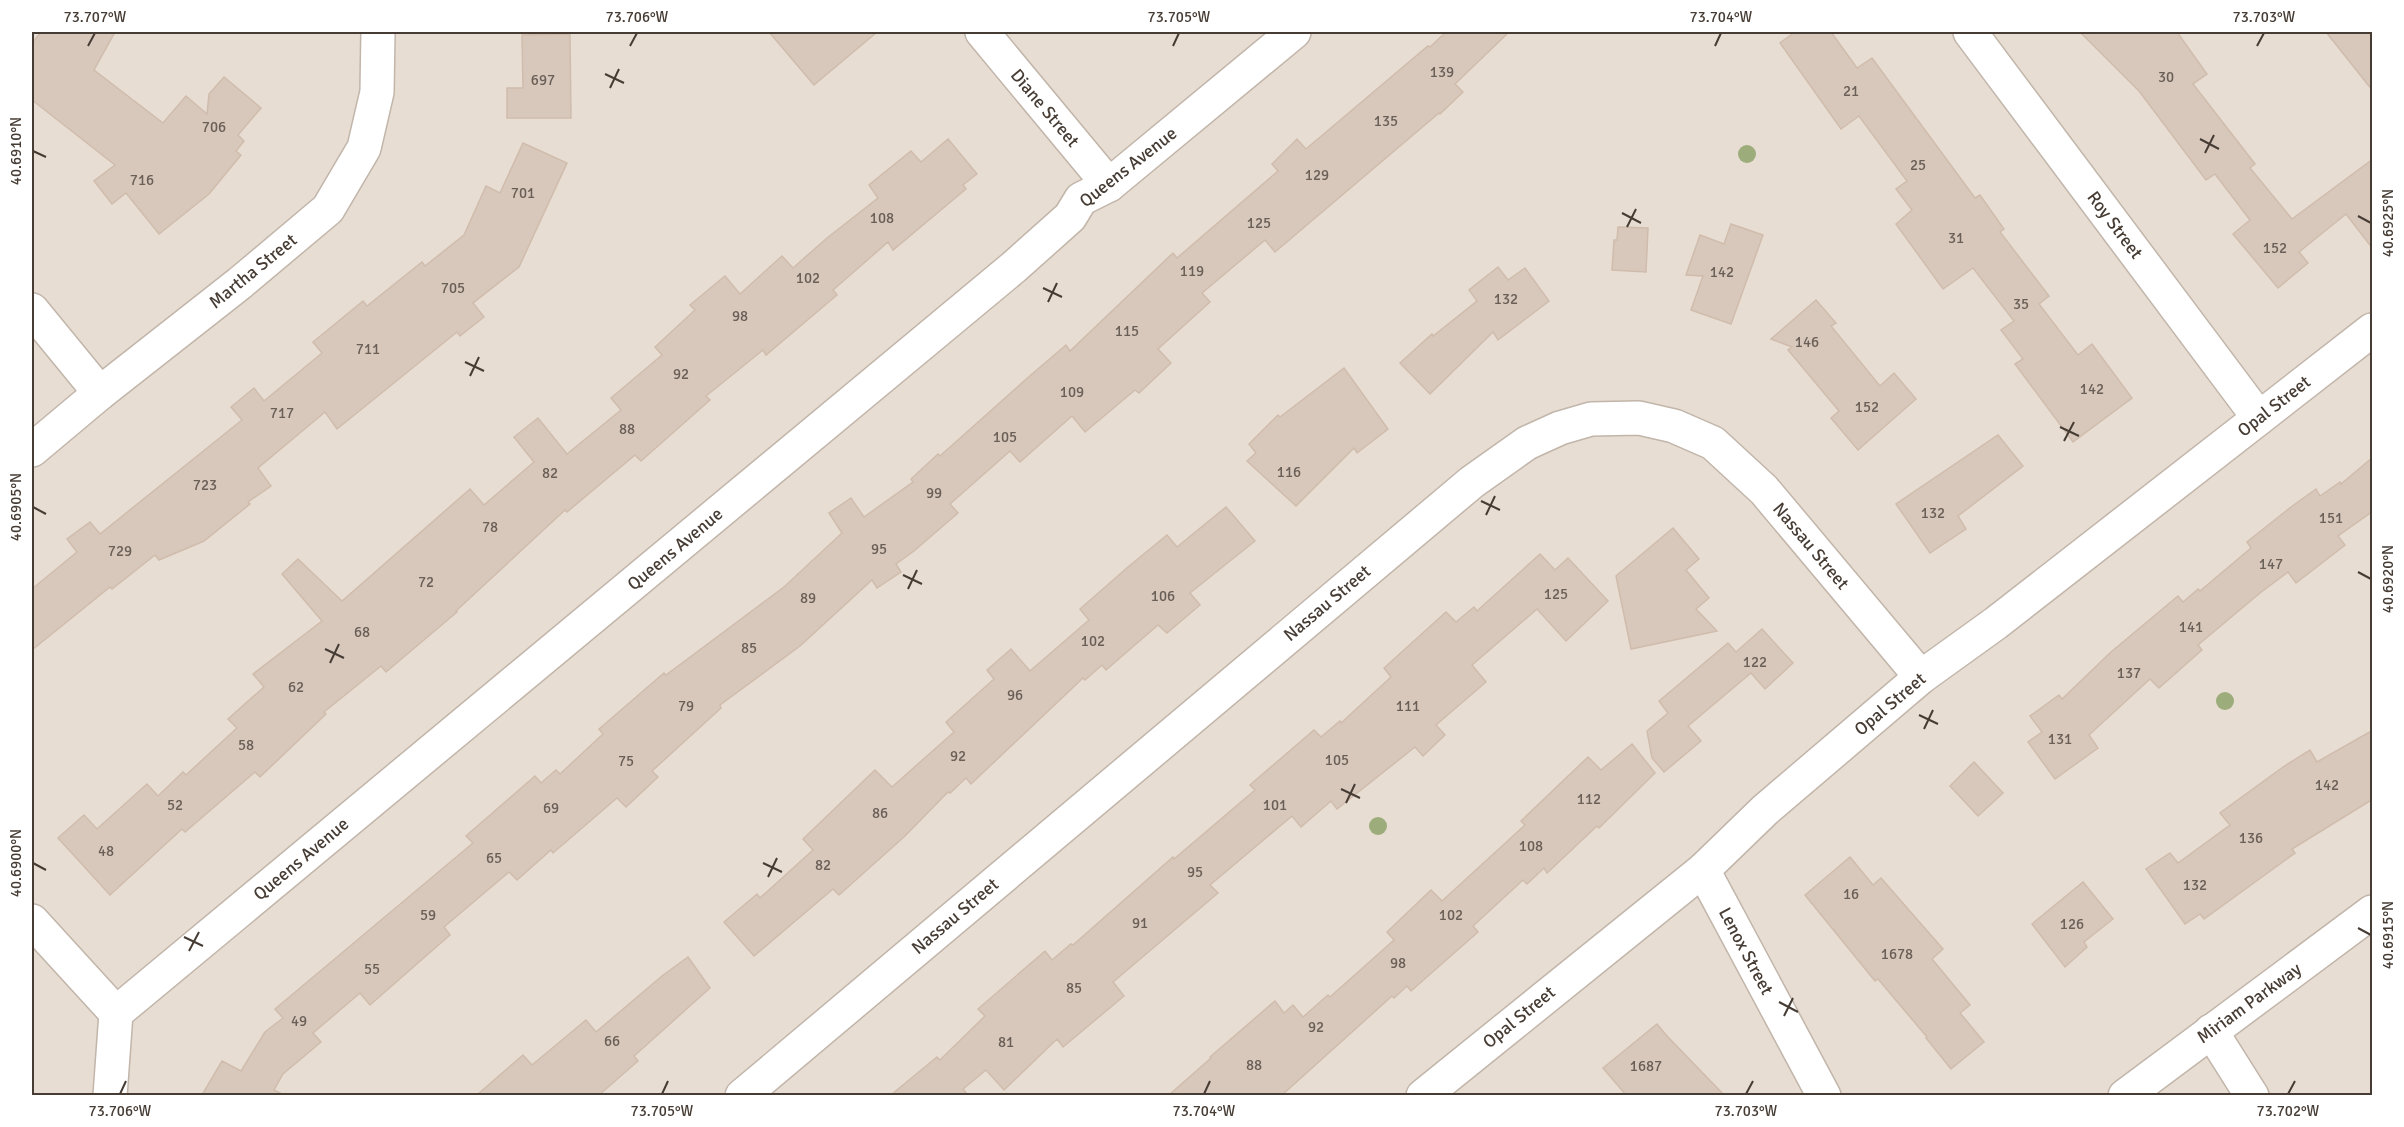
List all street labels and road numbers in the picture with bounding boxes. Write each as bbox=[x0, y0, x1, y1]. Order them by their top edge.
street label: Diane Street bbox=[1006, 64, 1084, 152]
street label: Queens Avenue bbox=[1075, 122, 1181, 212]
street label: Roy Street bbox=[2082, 187, 2148, 263]
street label: Martha Street bbox=[205, 229, 301, 313]
street label: Opal Street bbox=[2233, 371, 2315, 441]
street label: Nassau Street bbox=[1768, 498, 1854, 594]
street label: Queens Avenue bbox=[623, 503, 727, 595]
street label: Nassau Street bbox=[1279, 560, 1375, 646]
street label: Opal Street bbox=[1850, 668, 1930, 740]
street label: Queens Avenue bbox=[249, 813, 353, 905]
street label: Nassau Street bbox=[907, 873, 1003, 959]
street label: Lenox Street bbox=[1714, 903, 1778, 999]
street label: Miriam Parkway bbox=[2193, 957, 2306, 1048]
street label: Opal Street bbox=[1478, 981, 1560, 1053]

